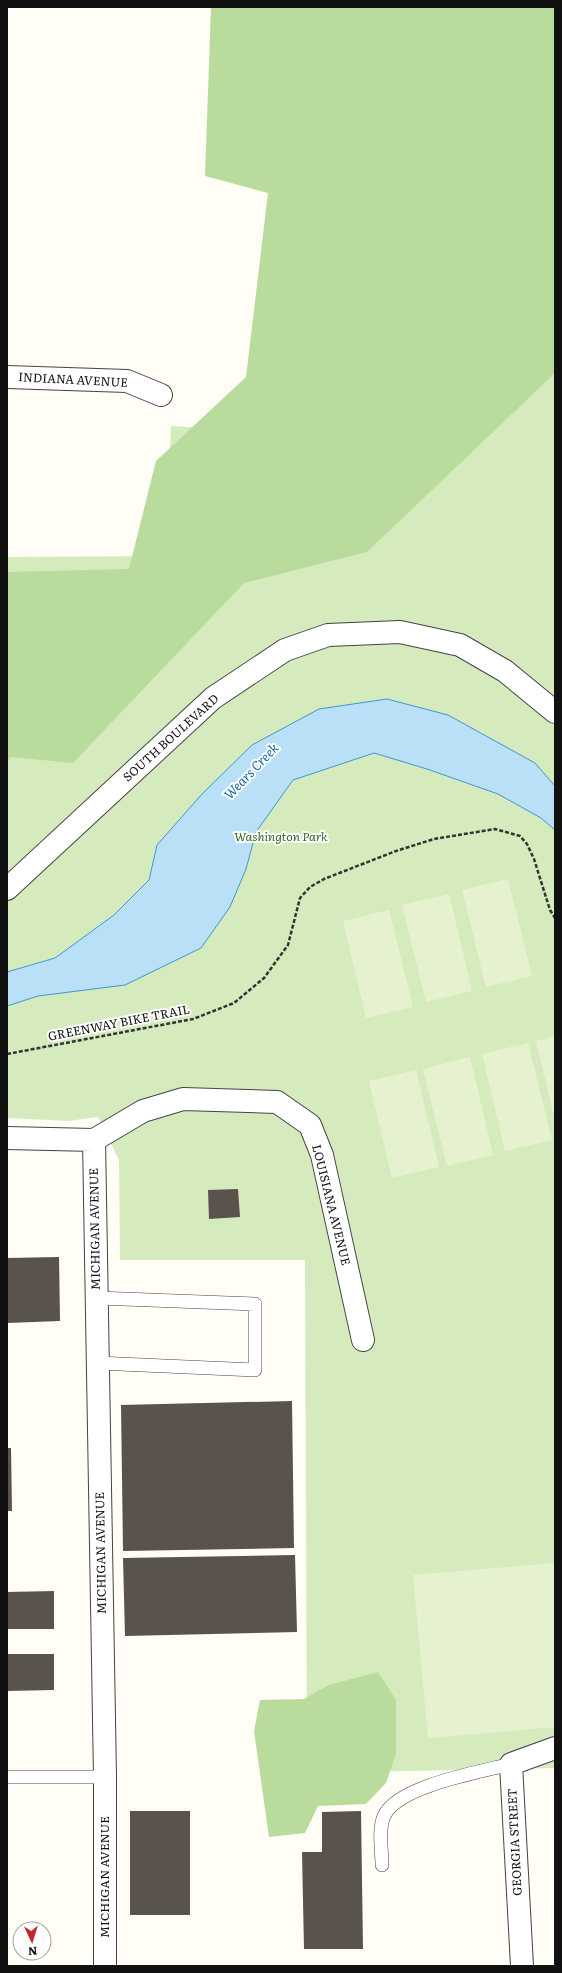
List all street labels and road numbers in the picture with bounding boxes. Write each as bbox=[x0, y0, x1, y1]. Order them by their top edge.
street label: INDIANA AVENUE bbox=[18, 367, 129, 391]
street label: SOUTH BOULEVARD bbox=[118, 689, 222, 785]
street label: GREENWAY BIKE TRAIL bbox=[46, 999, 191, 1045]
street label: LOUISIANA AVENUE bbox=[308, 1142, 356, 1268]
street label: MICHIGAN AVENUE bbox=[84, 1168, 104, 1290]
street label: MICHIGAN AVENUE bbox=[90, 1492, 110, 1614]
street label: GEORGIA STREET bbox=[502, 1788, 526, 1896]
street label: MICHIGAN AVENUE bbox=[95, 1816, 113, 1938]

